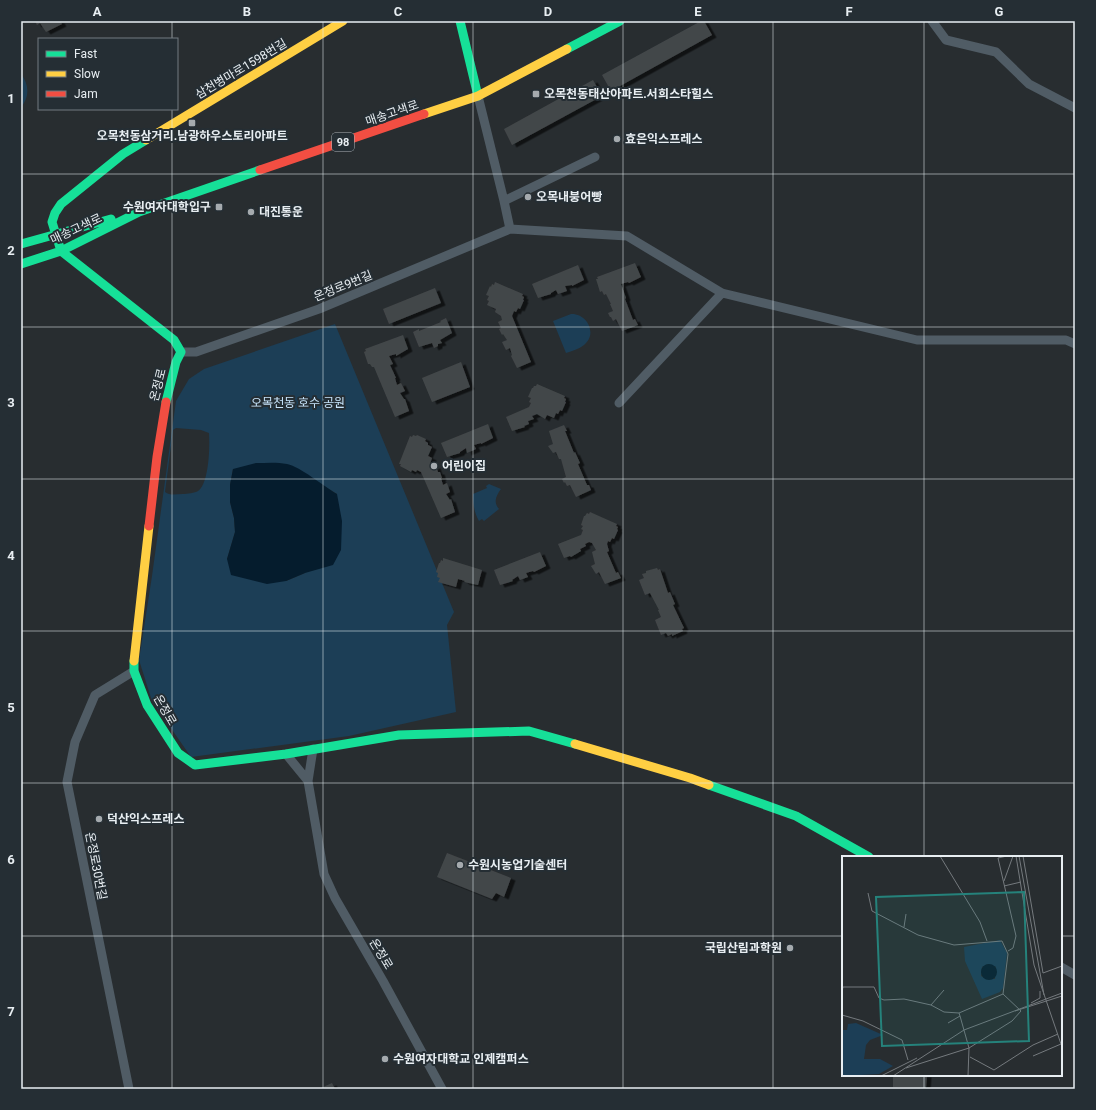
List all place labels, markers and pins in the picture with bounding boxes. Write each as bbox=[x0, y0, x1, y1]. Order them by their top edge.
place label: 오목천동태산아파트.서희스타힐스 bbox=[544, 87, 713, 101]
marker: 오목천동태산아파트.서희스타힐스 bbox=[531, 89, 541, 99]
marker: 오목천동삼거리.남광하우스토리아파트 bbox=[187, 118, 197, 128]
place label: 오목천동삼거리.남광하우스토리아파트 bbox=[96, 129, 288, 143]
place label: 효은익스프레스 bbox=[625, 132, 702, 146]
marker: 효은익스프레스 bbox=[612, 134, 622, 144]
place label: 오목내붕어빵 bbox=[536, 190, 602, 204]
marker: 오목내붕어빵 bbox=[523, 192, 533, 202]
place label: 수원여자대학입구 bbox=[123, 200, 211, 214]
marker: 수원여자대학입구 bbox=[214, 202, 224, 212]
place label: 대진통운 bbox=[259, 205, 303, 219]
marker: 대진통운 bbox=[246, 207, 256, 217]
place label: 어린이집 bbox=[442, 459, 486, 473]
marker: 어린이집 bbox=[429, 461, 439, 471]
place label: 덕산익스프레스 bbox=[107, 812, 184, 826]
marker: 덕산익스프레스 bbox=[94, 814, 104, 824]
place label: 수원시농업기술센터 bbox=[468, 858, 567, 872]
marker: 수원시농업기술센터 bbox=[455, 860, 465, 870]
place label: 국립산림과학원 bbox=[705, 941, 782, 955]
marker: 국립산림과학원 bbox=[785, 943, 795, 953]
place label: 수원여자대학교 인제캠퍼스 bbox=[393, 1052, 528, 1066]
marker: 수원여자대학교 인제캠퍼스 bbox=[380, 1054, 390, 1064]

